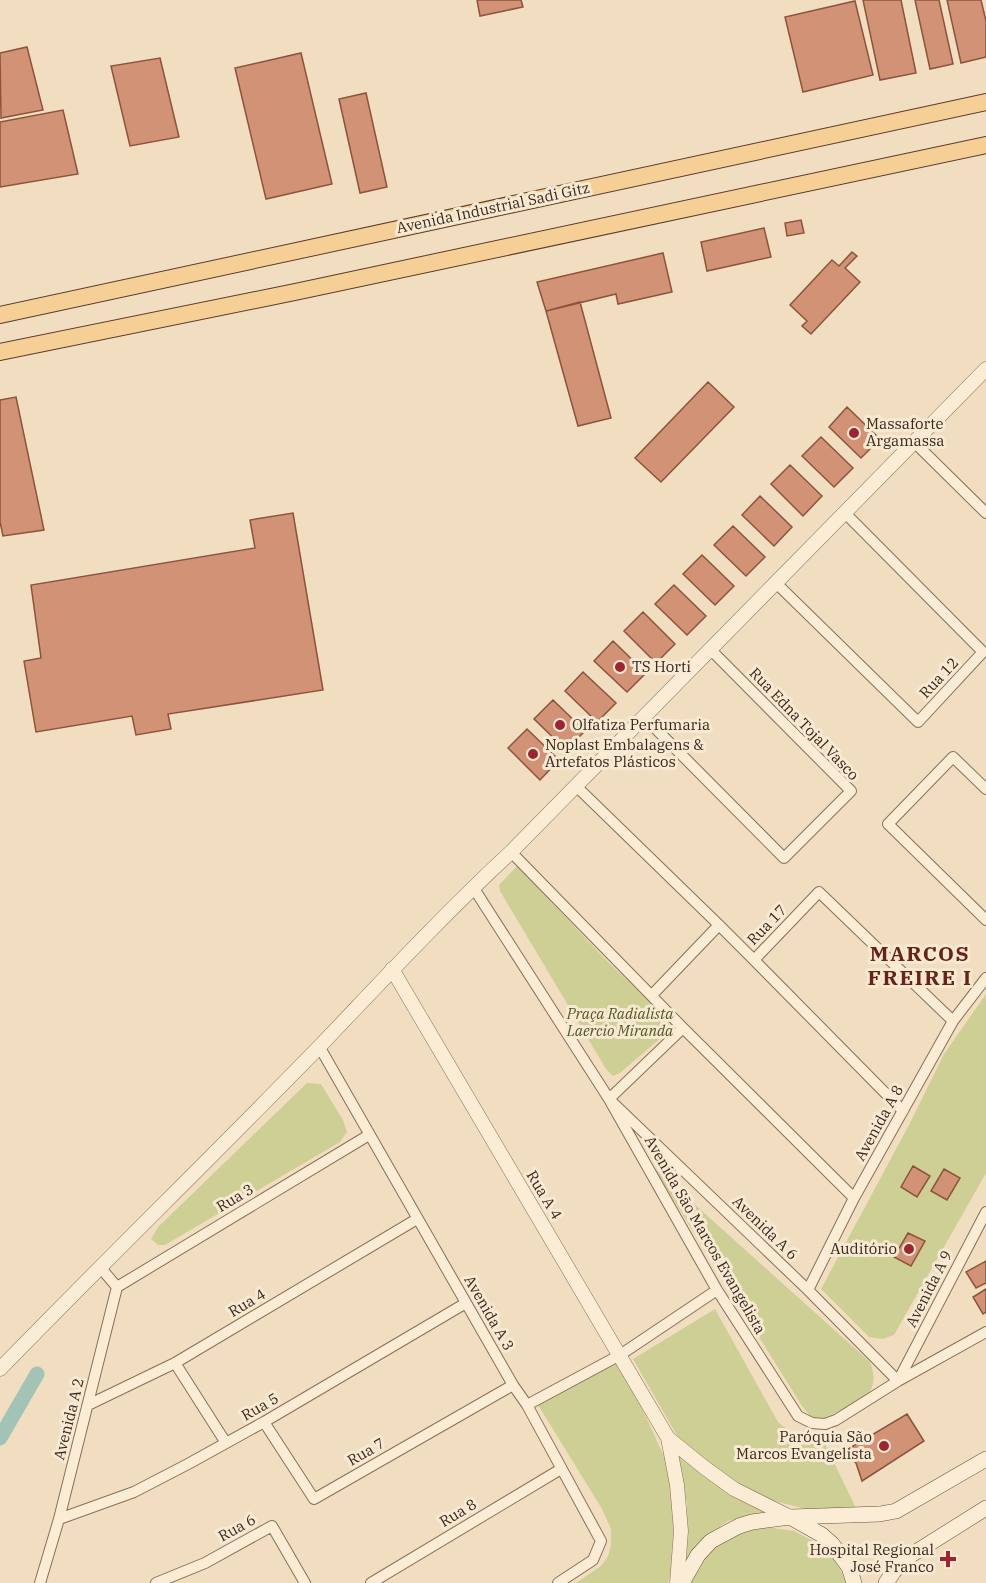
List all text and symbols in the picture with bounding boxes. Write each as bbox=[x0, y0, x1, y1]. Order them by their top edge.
street label: Avenida Industrial Sadi Gitz bbox=[395, 178, 591, 237]
place label: Massaforte Argamassa bbox=[866, 414, 944, 450]
marker: Massaforte Argamassa bbox=[847, 426, 861, 440]
street label: Rua 12 bbox=[915, 653, 962, 702]
place label: TS Horti bbox=[632, 657, 691, 676]
marker: TS Horti bbox=[613, 660, 627, 674]
street label: Rua Edna Tojal Vasco bbox=[746, 663, 863, 784]
place label: Olfatiza Perfumaria bbox=[572, 715, 710, 734]
marker: Olfatiza Perfumaria bbox=[553, 718, 567, 732]
place label: Noplast Embalagens & Artefatos Plásticos bbox=[545, 735, 704, 771]
marker: Noplast Embalagens & Artefatos Plásticos bbox=[526, 747, 540, 761]
street label: Rua 17 bbox=[743, 900, 790, 949]
district label: MARCOS FREIRE I bbox=[868, 939, 972, 991]
park label: Praça Radialista Laercio Miranda bbox=[566, 1004, 674, 1040]
street label: Avenida A 8 bbox=[850, 1082, 907, 1164]
street label: Avenida São Marcos Evangelista bbox=[641, 1132, 770, 1337]
street label: Rua A 4 bbox=[522, 1167, 566, 1223]
street label: Rua 3 bbox=[213, 1179, 257, 1216]
street label: Avenida A 6 bbox=[729, 1192, 802, 1264]
place label: Auditório bbox=[830, 1239, 897, 1258]
marker: Auditório bbox=[902, 1242, 916, 1256]
street label: Avenida A 9 bbox=[901, 1247, 956, 1330]
street label: Avenida A 3 bbox=[460, 1272, 519, 1354]
street label: Rua 4 bbox=[225, 1284, 269, 1321]
street label: Avenida A 2 bbox=[49, 1376, 88, 1462]
street label: Rua 5 bbox=[238, 1388, 282, 1425]
place label: Paróquia São Marcos Evangelista bbox=[736, 1427, 872, 1463]
street label: Rua 7 bbox=[344, 1433, 388, 1470]
marker: Paróquia São Marcos Evangelista bbox=[877, 1439, 891, 1453]
street label: Rua 8 bbox=[436, 1494, 480, 1531]
street label: Rua 6 bbox=[215, 1510, 259, 1546]
place label: Hospital Regional José Franco bbox=[810, 1540, 934, 1576]
marker: Hospital Regional José Franco bbox=[939, 1550, 957, 1568]

